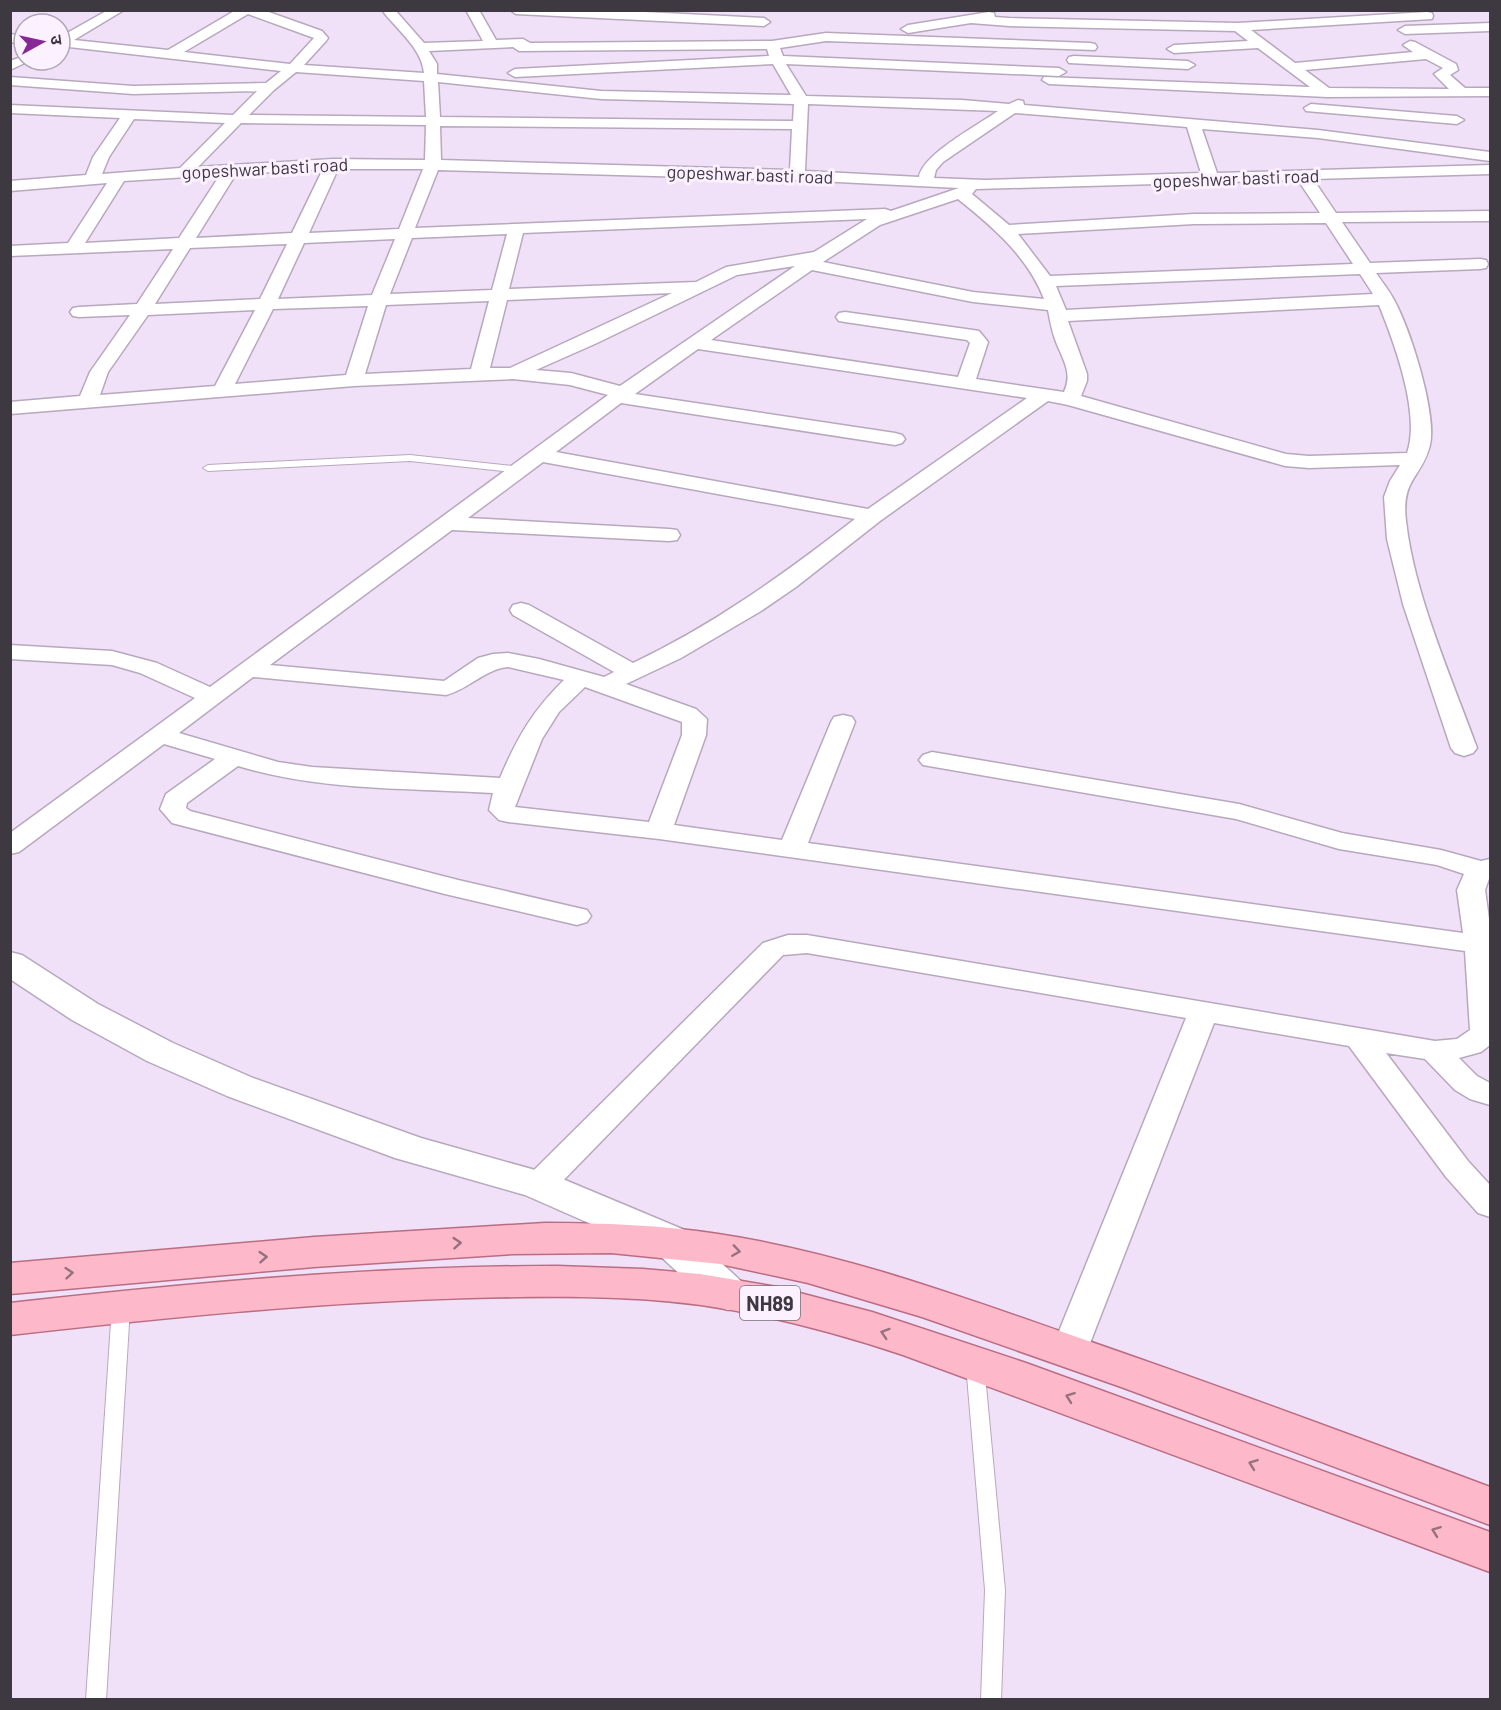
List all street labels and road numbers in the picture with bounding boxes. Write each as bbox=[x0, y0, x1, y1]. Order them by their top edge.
street label: gopeshwar basti road bbox=[181, 153, 349, 183]
street label: gopeshwar basti road bbox=[666, 160, 834, 188]
street label: gopeshwar basti road bbox=[1152, 164, 1320, 192]
road number: NH89 bbox=[740, 1286, 800, 1320]

